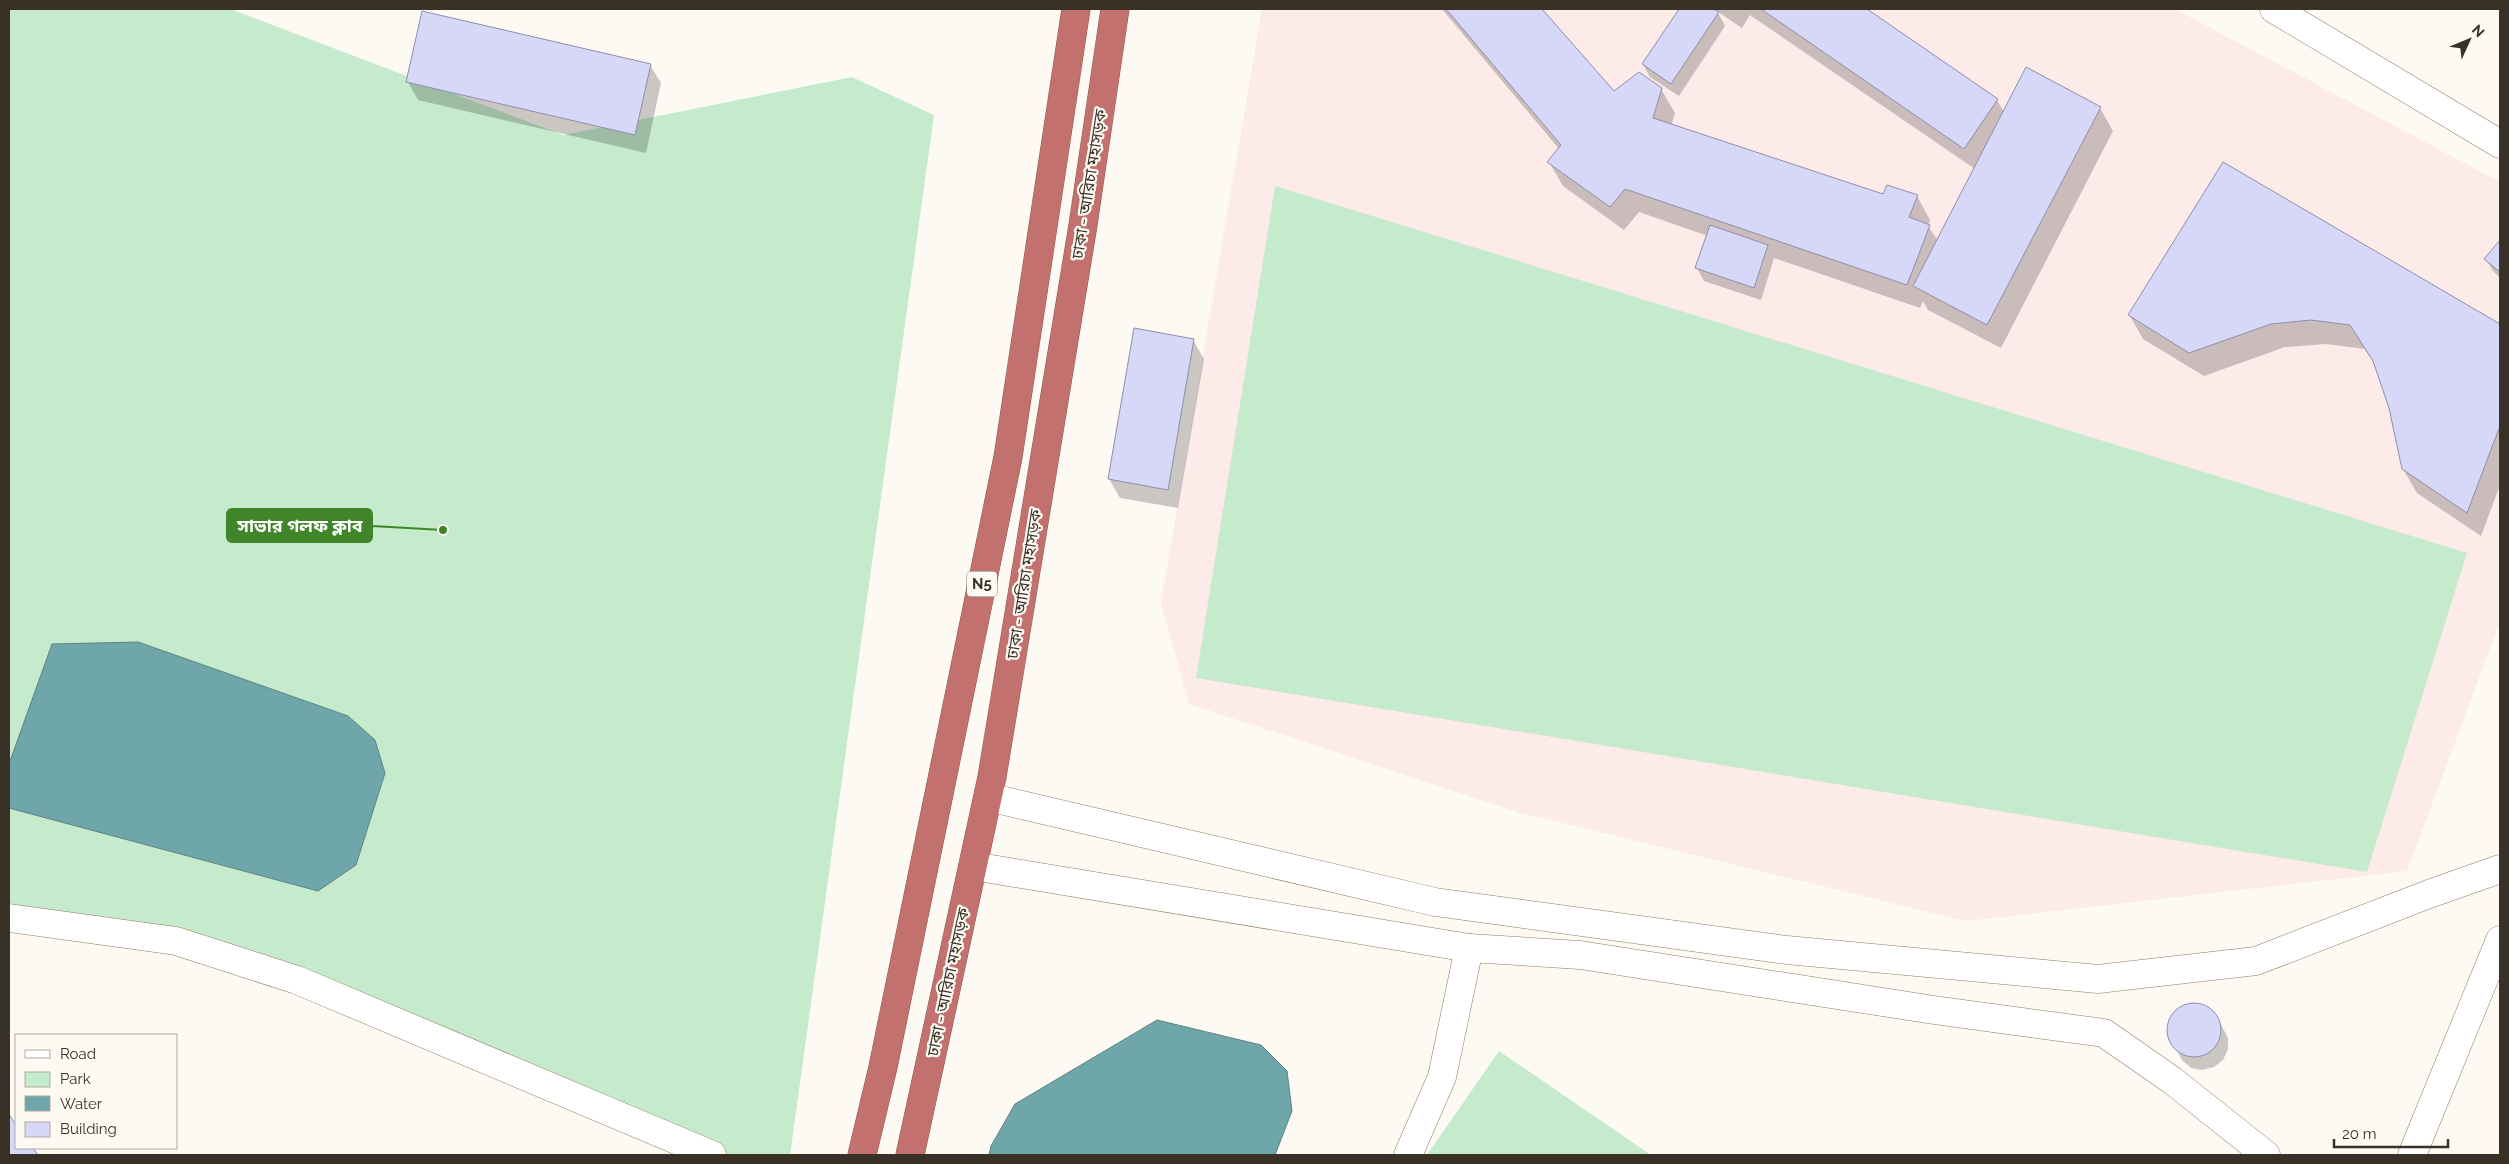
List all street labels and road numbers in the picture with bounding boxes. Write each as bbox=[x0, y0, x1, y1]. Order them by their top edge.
street label: ঢাকা - আরিচা মহাসড়ক bbox=[1068, 107, 1110, 261]
street label: ঢাকা - আরিচা মহাসড়ক bbox=[1003, 507, 1045, 661]
road number: N5 bbox=[967, 572, 997, 596]
street label: ঢাকা - আরিচা মহাসড়ক bbox=[923, 905, 973, 1059]

